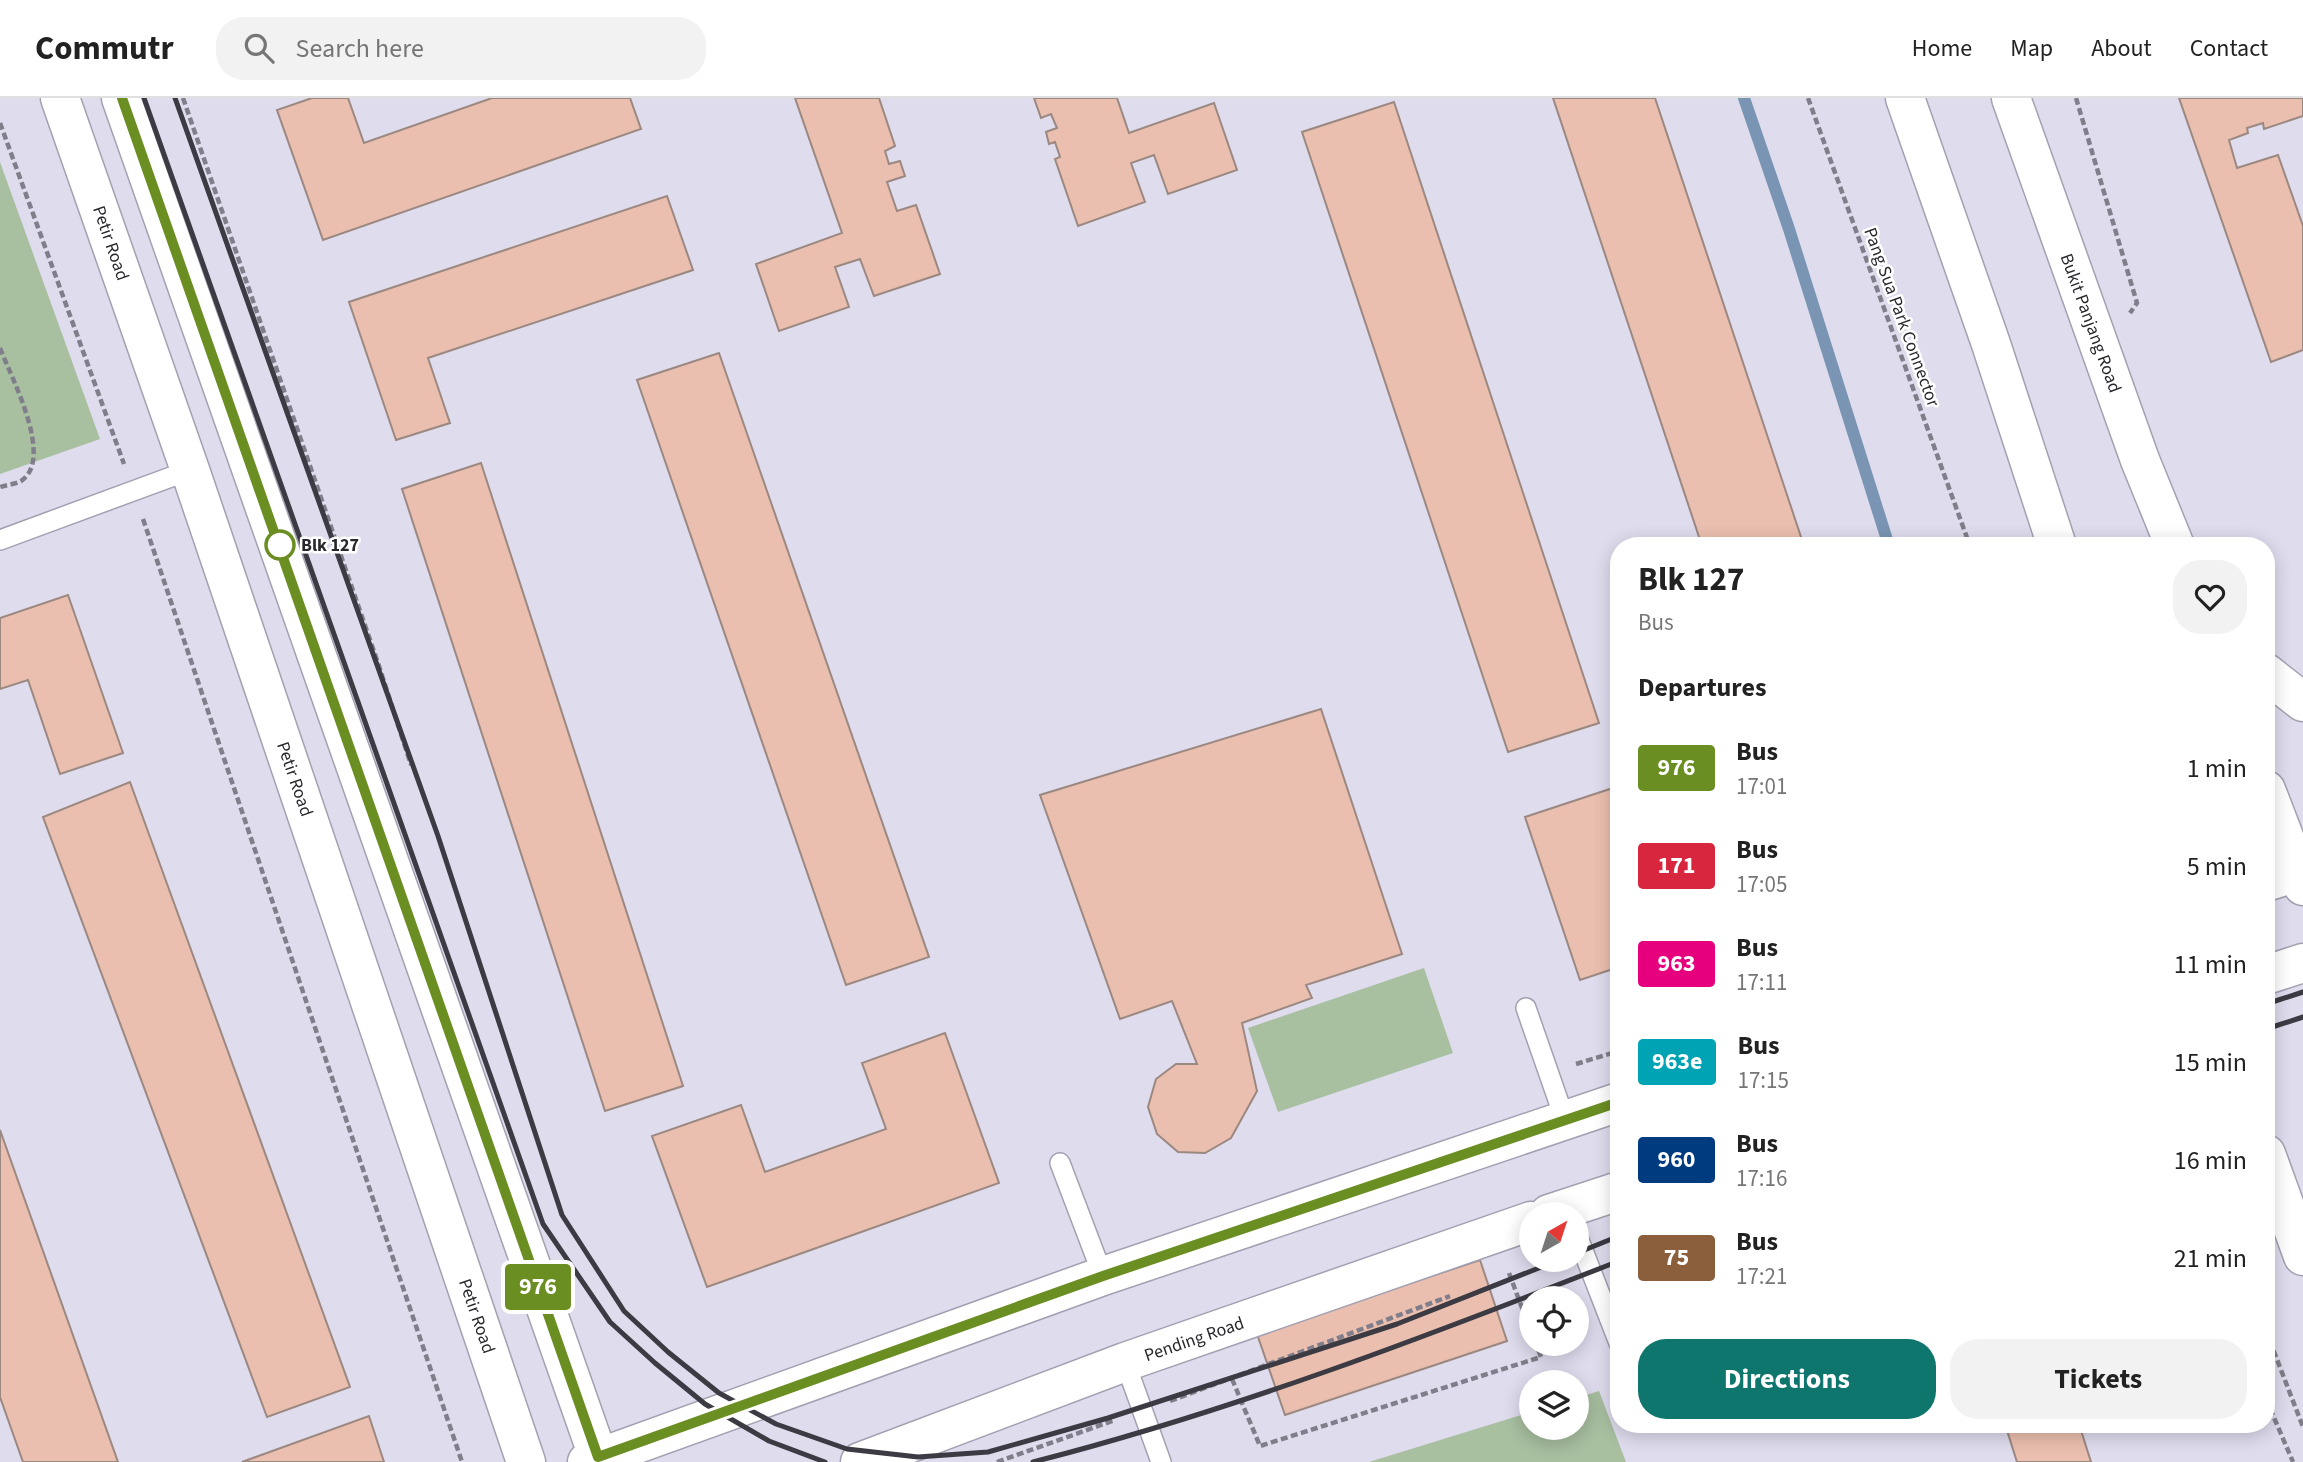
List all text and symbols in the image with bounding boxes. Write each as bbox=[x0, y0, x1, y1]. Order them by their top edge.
search box bbox=[216, 17, 706, 80]
text: Commutr bbox=[35, 25, 174, 72]
icon: search bbox=[240, 29, 278, 67]
text: Search here bbox=[296, 30, 424, 67]
text: Home bbox=[1912, 31, 1972, 66]
text: Map bbox=[2010, 31, 2053, 66]
text: About bbox=[2091, 31, 2152, 66]
text: Contact bbox=[2190, 31, 2268, 66]
street label: Petir Road bbox=[86, 202, 135, 284]
street label: Pang Sua Park Connector bbox=[1857, 224, 1946, 411]
street label: Bukit Panjang Road bbox=[2054, 250, 2127, 396]
marker: Blk 127 bbox=[265, 530, 295, 560]
place label: Blk 127 bbox=[301, 533, 359, 558]
text: Blk 127 bbox=[1638, 556, 1744, 603]
button: heart bbox=[2173, 560, 2247, 634]
text: Bus bbox=[1638, 606, 1674, 639]
text: Departures bbox=[1638, 669, 1766, 706]
text: Bus bbox=[1736, 733, 1778, 770]
street label: Petir Road bbox=[270, 738, 319, 820]
text: 976 bbox=[1657, 750, 1696, 785]
text: 1 min bbox=[2187, 750, 2247, 787]
text: 17:01 bbox=[1736, 770, 1787, 803]
text: Bus bbox=[1736, 831, 1778, 868]
text: 171 bbox=[1657, 848, 1696, 883]
text: 5 min bbox=[2187, 848, 2247, 885]
text: 17:05 bbox=[1736, 868, 1787, 901]
text: Bus bbox=[1736, 929, 1778, 966]
text: 963 bbox=[1657, 946, 1696, 981]
text: 11 min bbox=[2174, 946, 2247, 983]
text: 17:11 bbox=[1736, 966, 1787, 999]
text: Bus bbox=[1737, 1027, 1779, 1064]
text: 963e bbox=[1652, 1044, 1702, 1079]
text: 15 min bbox=[2174, 1044, 2247, 1081]
text: 17:15 bbox=[1737, 1064, 1789, 1097]
text: Bus bbox=[1736, 1125, 1778, 1162]
text: 960 bbox=[1657, 1142, 1696, 1177]
text: 16 min bbox=[2174, 1142, 2247, 1179]
text: 17:16 bbox=[1736, 1162, 1787, 1195]
north arrow bbox=[1519, 1202, 1589, 1272]
map controls bbox=[1519, 1202, 1589, 1440]
text: Bus bbox=[1736, 1223, 1778, 1260]
text: 75 bbox=[1664, 1240, 1689, 1275]
text: 21 min bbox=[2174, 1240, 2247, 1277]
text: 17:21 bbox=[1736, 1260, 1787, 1293]
line badge: 976 bbox=[498, 1264, 578, 1310]
text: 976 bbox=[519, 1269, 557, 1304]
street label: Petir Road bbox=[452, 1275, 501, 1357]
button: locate bbox=[1519, 1286, 1589, 1356]
street label: Pending Road bbox=[1141, 1311, 1247, 1368]
button: Directions bbox=[1638, 1339, 1936, 1419]
button: Tickets bbox=[1950, 1339, 2247, 1419]
button: layers bbox=[1519, 1370, 1589, 1440]

